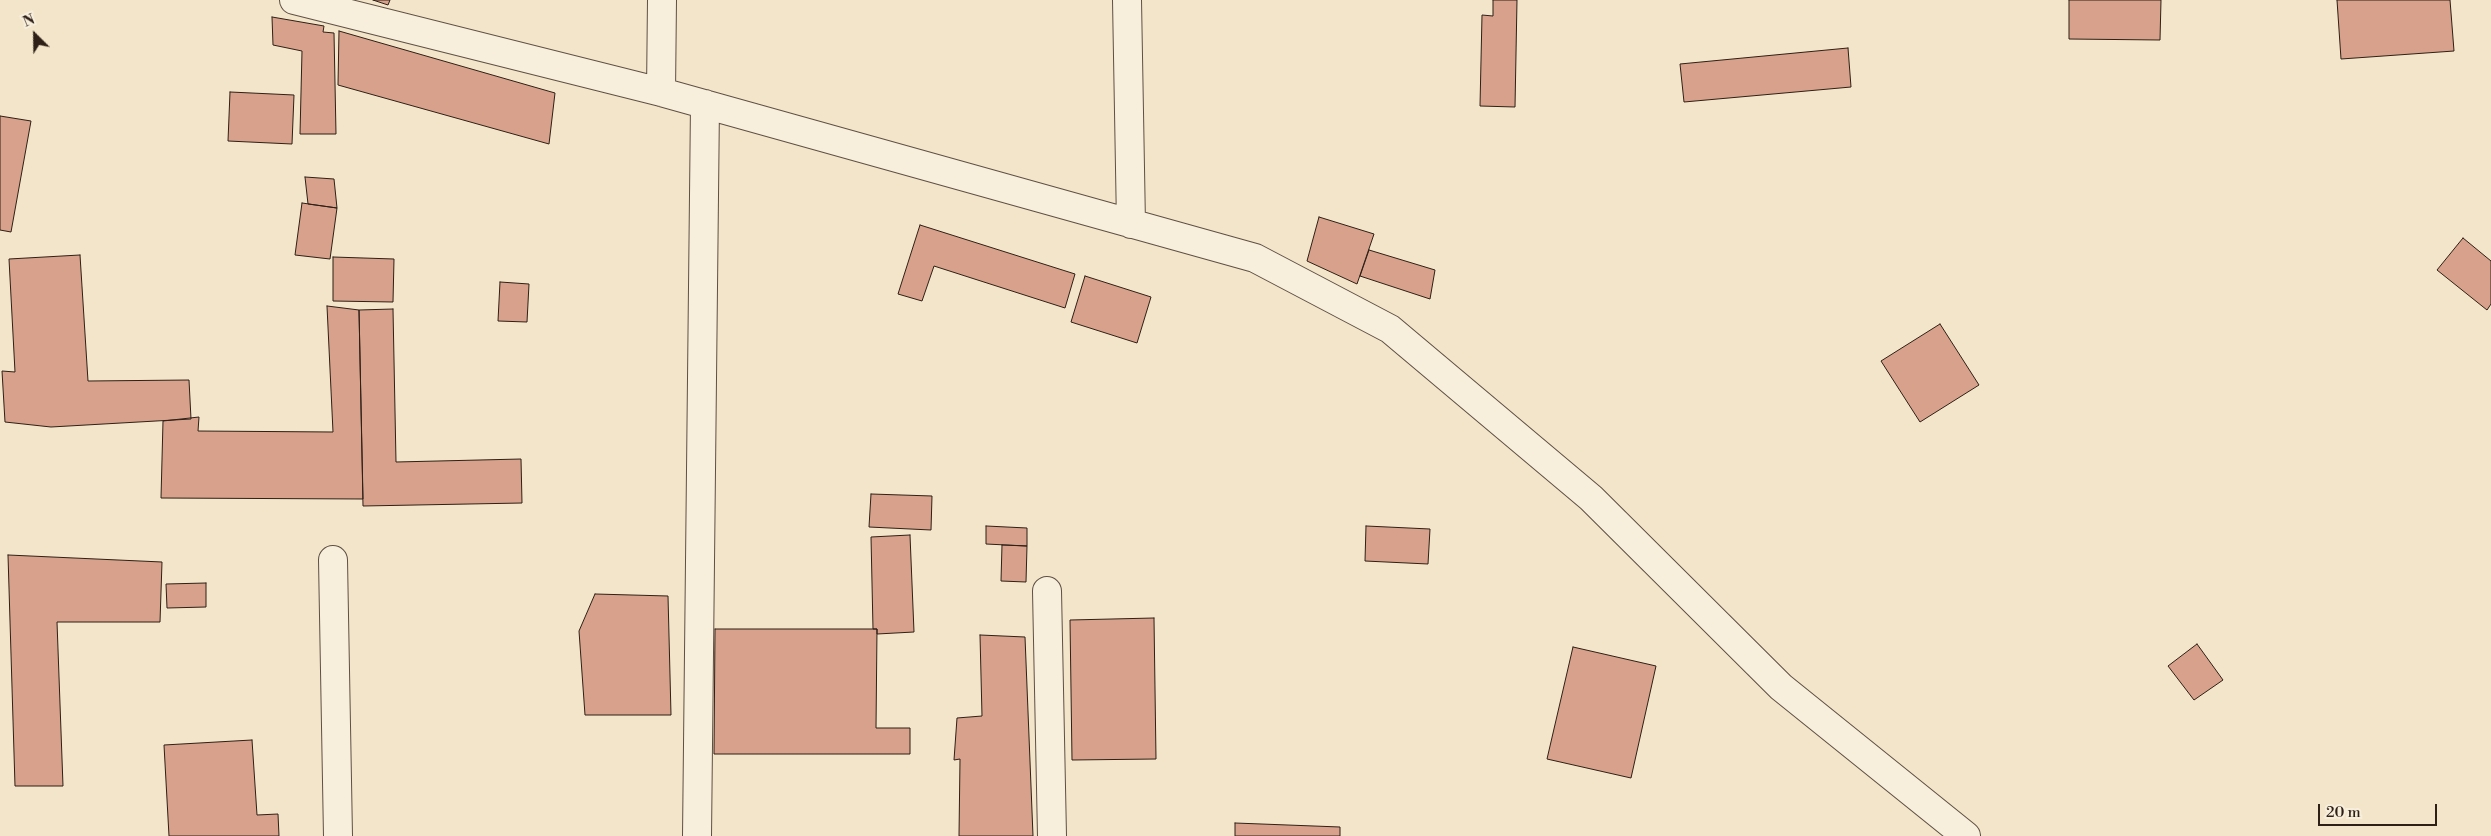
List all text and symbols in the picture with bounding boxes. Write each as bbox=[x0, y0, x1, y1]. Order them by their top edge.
north arrow bbox=[10, 10, 60, 60]
text: N bbox=[21, 11, 38, 32]
scale bar bbox=[2321, 794, 2440, 826]
text: 20 m bbox=[2326, 803, 2361, 822]

